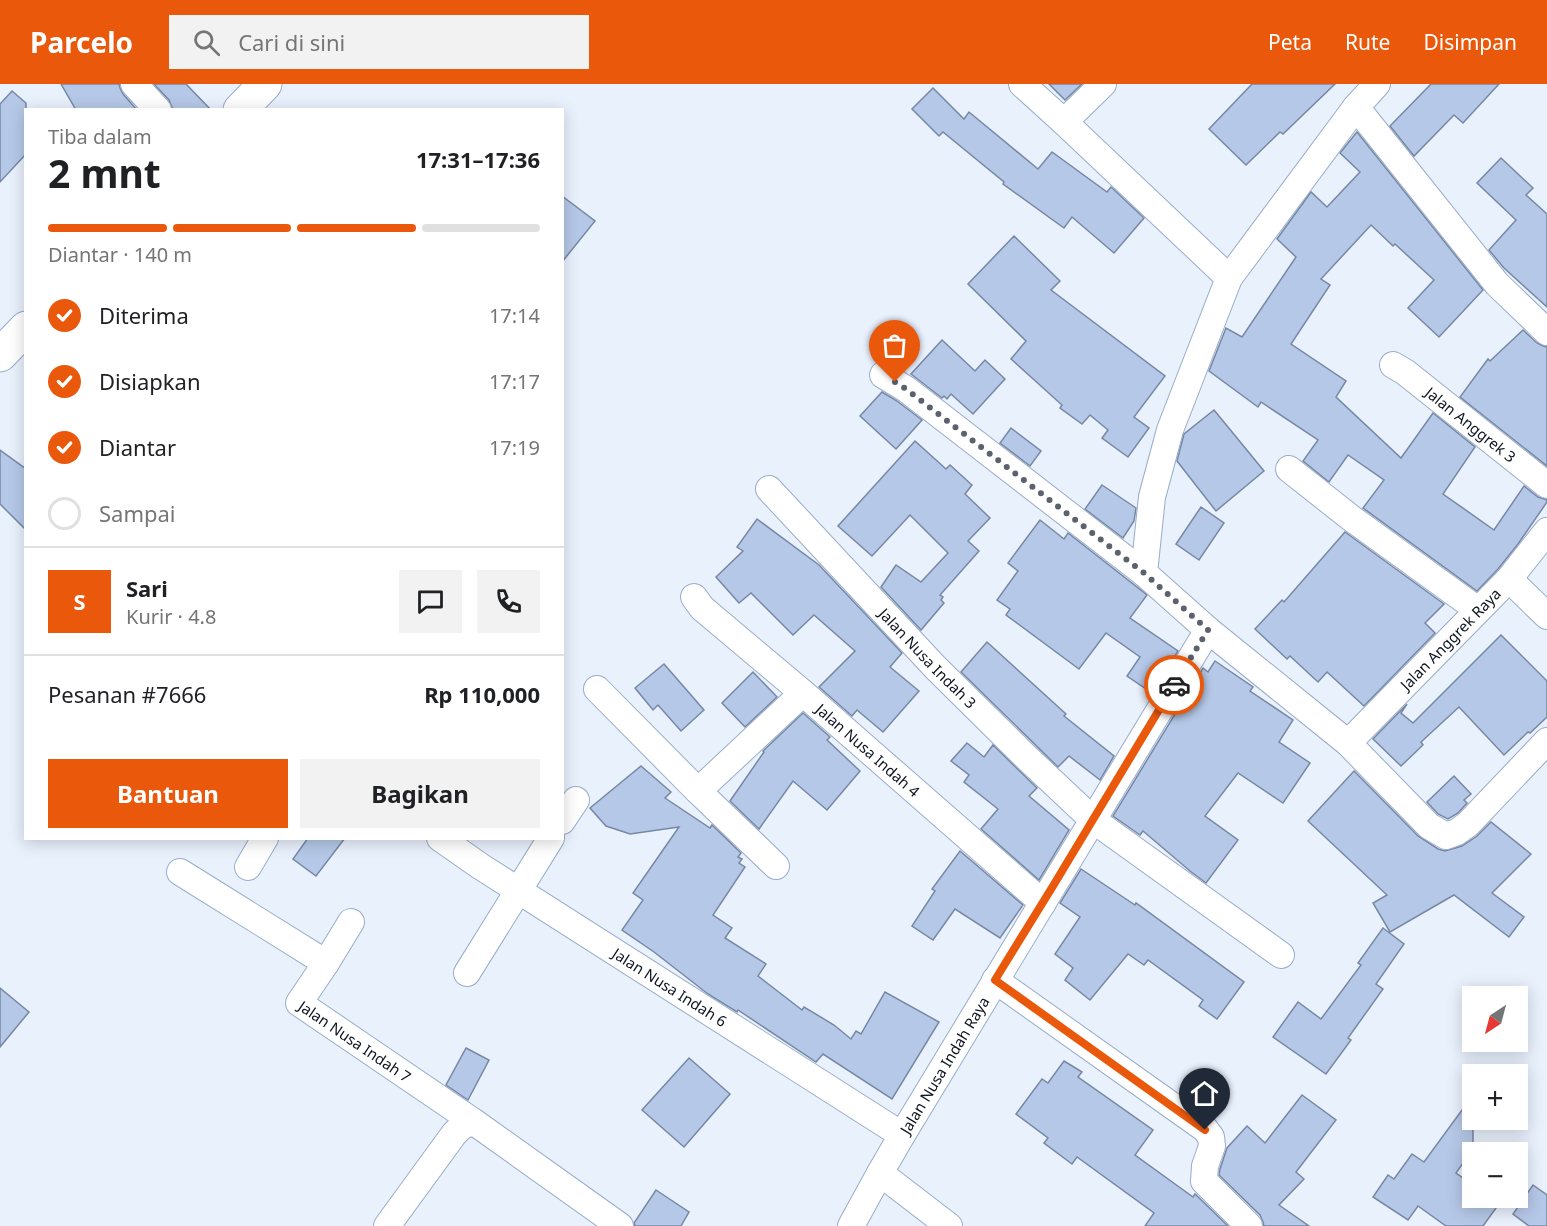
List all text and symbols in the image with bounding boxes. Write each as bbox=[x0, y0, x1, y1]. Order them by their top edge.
search box bbox=[169, 15, 589, 69]
text: Parcelo bbox=[30, 23, 133, 61]
icon: search bbox=[190, 26, 223, 59]
text: Cari di sini bbox=[238, 27, 345, 57]
text: Peta bbox=[1268, 28, 1312, 56]
text: Rute bbox=[1345, 28, 1390, 56]
text: Disimpan bbox=[1423, 28, 1517, 56]
text: Tiba dalam bbox=[48, 123, 152, 150]
text: 17:31–17:36 bbox=[416, 144, 540, 174]
text: 2 mnt bbox=[48, 146, 161, 199]
text: Diantar · 140 m bbox=[48, 241, 192, 268]
icon: check bbox=[48, 299, 81, 332]
text: Diterima bbox=[99, 300, 189, 330]
text: 17:14 bbox=[489, 302, 540, 329]
pin bbox=[869, 320, 920, 382]
icon: bag bbox=[878, 329, 911, 362]
icon: check bbox=[48, 365, 81, 398]
text: Disiapkan bbox=[99, 366, 201, 396]
text: 17:17 bbox=[489, 368, 540, 395]
street label: Jalan Anggrek 3 bbox=[1420, 381, 1520, 467]
icon: check bbox=[48, 431, 81, 464]
text: Diantar bbox=[99, 432, 176, 462]
text: 17:19 bbox=[489, 434, 540, 461]
text: Sampai bbox=[99, 498, 176, 528]
button: chat bbox=[399, 570, 462, 633]
button: phone bbox=[477, 570, 540, 633]
text: Sari bbox=[126, 573, 168, 603]
street label: Jalan Anggrek Raya bbox=[1394, 583, 1505, 696]
text: S bbox=[73, 586, 86, 616]
street label: Jalan Nusa Indah 3 bbox=[874, 602, 981, 713]
text: Kurir · 4.8 bbox=[126, 603, 216, 630]
courier bbox=[1144, 655, 1204, 715]
icon: car bbox=[1158, 669, 1191, 702]
text: Pesanan #7666 bbox=[48, 679, 206, 709]
text: Rp 110,000 bbox=[424, 679, 540, 709]
street label: Jalan Nusa Indah 4 bbox=[810, 698, 925, 801]
button: Bantuan bbox=[48, 759, 288, 828]
button: Bagikan bbox=[300, 759, 540, 828]
street label: Jalan Nusa Indah 6 bbox=[607, 942, 731, 1031]
north arrow bbox=[1462, 986, 1528, 1052]
map controls bbox=[1462, 986, 1528, 1208]
street label: Jalan Nusa Indah Raya bbox=[894, 993, 994, 1139]
street label: Jalan Nusa Indah 7 bbox=[293, 995, 415, 1086]
button: + bbox=[1462, 1064, 1528, 1130]
pin bbox=[1179, 1068, 1230, 1130]
icon: home bbox=[1188, 1077, 1221, 1110]
button: − bbox=[1462, 1142, 1528, 1208]

